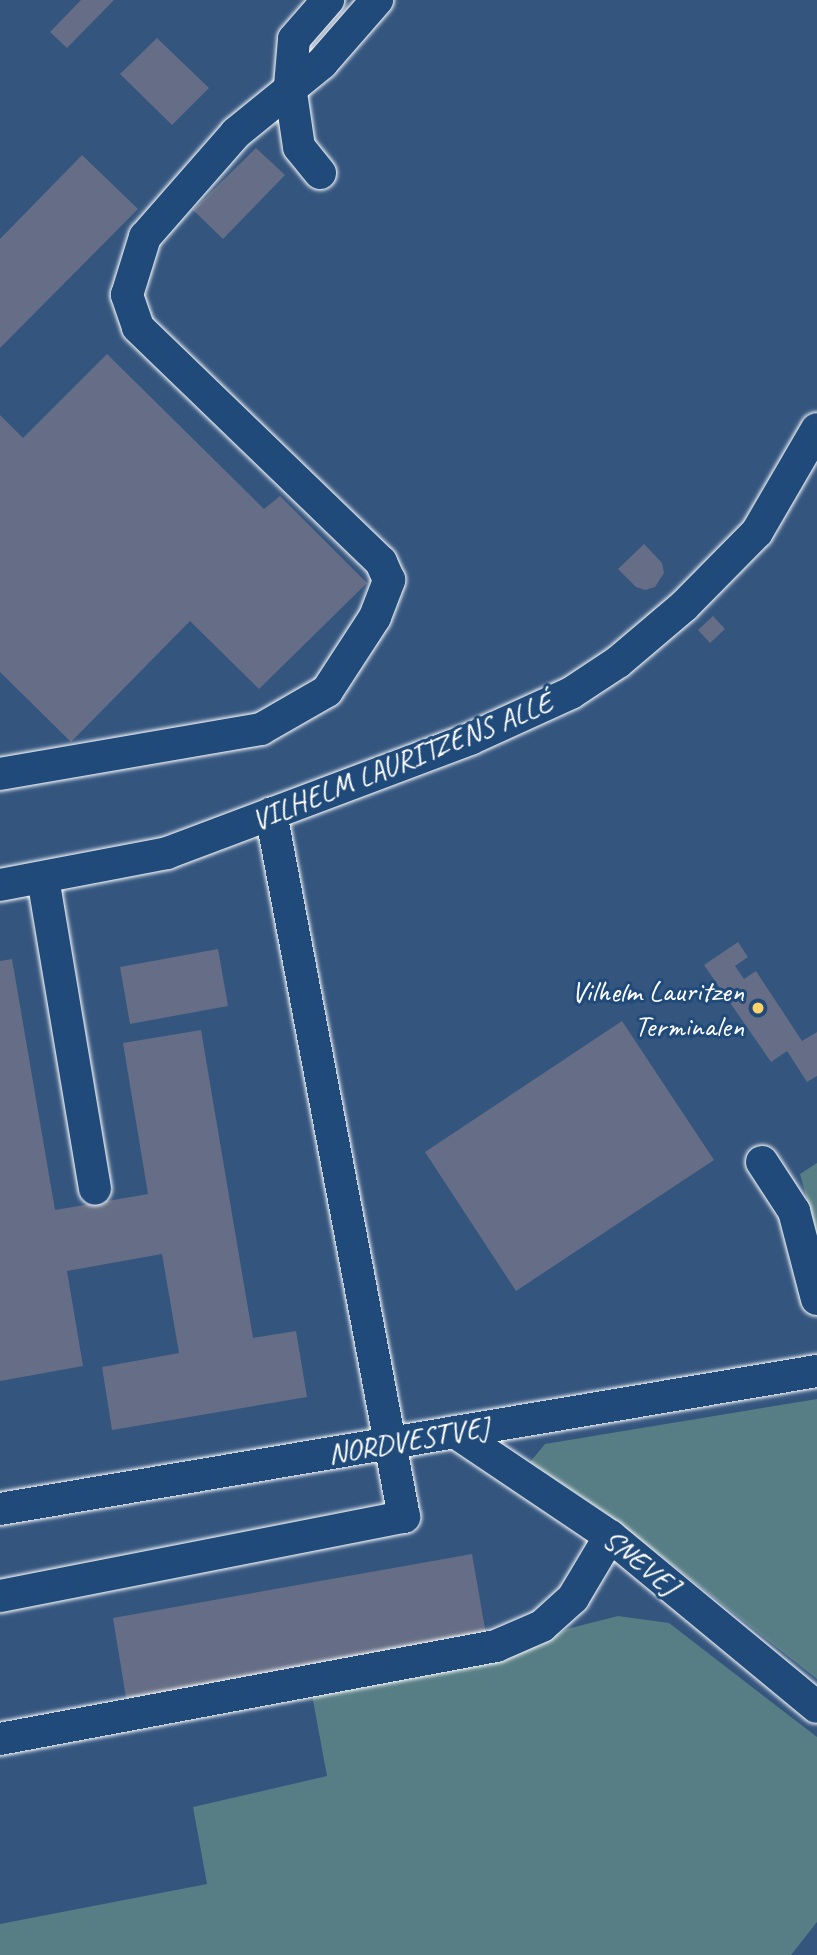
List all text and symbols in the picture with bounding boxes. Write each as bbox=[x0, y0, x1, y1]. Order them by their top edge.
street label: VILHELM LAURITZENS ALLÉ bbox=[247, 684, 557, 838]
place label: Vilhelm Lauritzen Terminalen bbox=[570, 973, 744, 1044]
marker: Vilhelm Lauritzen Terminalen bbox=[750, 1000, 766, 1016]
street label: NORDVESTVEJ bbox=[325, 1408, 491, 1472]
street label: SNEVEJ bbox=[596, 1521, 686, 1603]

